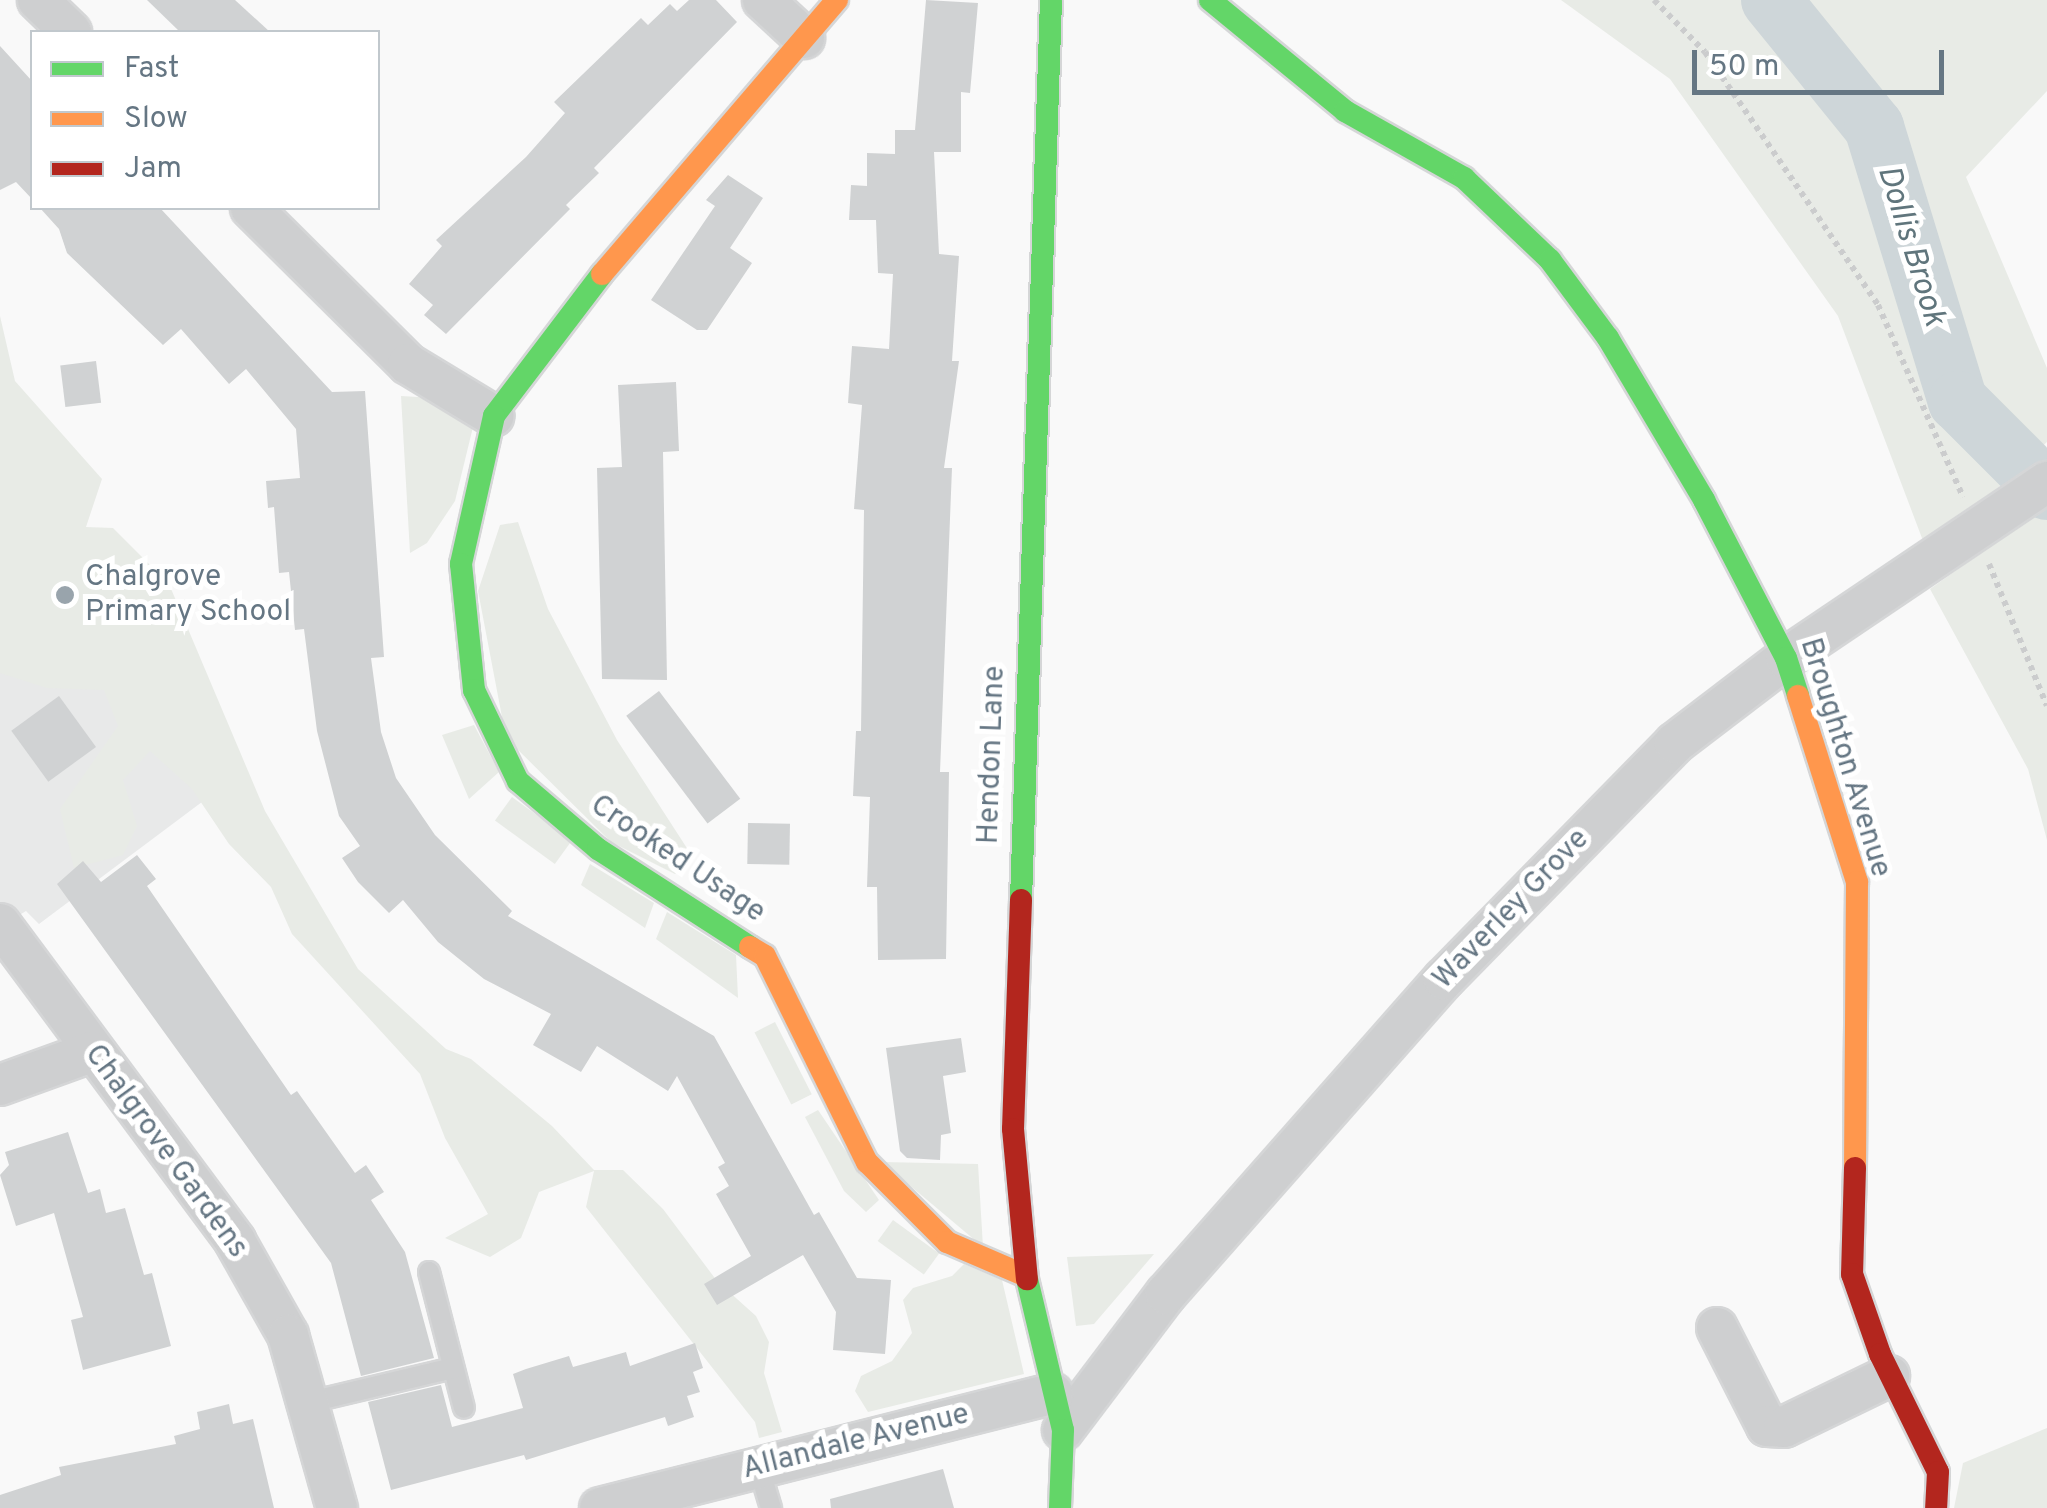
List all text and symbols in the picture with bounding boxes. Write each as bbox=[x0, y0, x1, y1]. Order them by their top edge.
legend bbox=[30, 30, 380, 210]
scale bar bbox=[1697, 30, 1950, 92]
text: 50 m bbox=[1709, 49, 1779, 86]
text: Fast bbox=[124, 51, 179, 88]
text: Slow bbox=[124, 101, 188, 138]
text: Jam bbox=[124, 151, 182, 188]
water label: Dollis Brook bbox=[1867, 161, 1953, 331]
place label: Chalgrove Primary School bbox=[85, 560, 291, 630]
marker: Chalgrove Primary School bbox=[54, 584, 76, 606]
street label: Broughton Avenue bbox=[1790, 634, 1898, 882]
street label: Hendon Lane bbox=[972, 665, 1014, 845]
street label: Crooked Usage bbox=[583, 788, 771, 932]
street label: Waverley Grove bbox=[1426, 822, 1598, 998]
street label: Chalgrove Gardens bbox=[75, 1038, 255, 1266]
street label: Allandale Avenue bbox=[738, 1397, 974, 1489]

